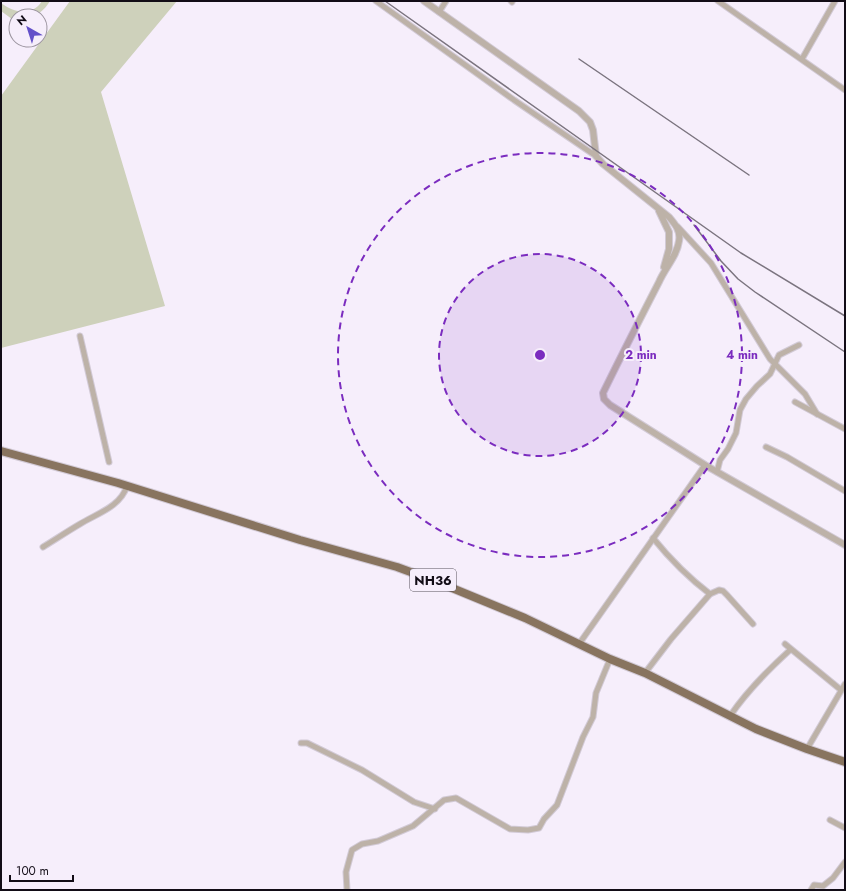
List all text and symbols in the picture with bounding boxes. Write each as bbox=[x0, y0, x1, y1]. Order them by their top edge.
north arrow bbox=[8, 8, 48, 48]
text: N bbox=[13, 11, 30, 29]
text: 2 min bbox=[625, 346, 657, 364]
text: 4 min bbox=[726, 346, 758, 364]
centre of rings bbox=[533, 348, 547, 362]
road number: NH36 bbox=[410, 569, 456, 591]
scale bar bbox=[10, 857, 73, 883]
text: 100 m bbox=[16, 862, 49, 880]

